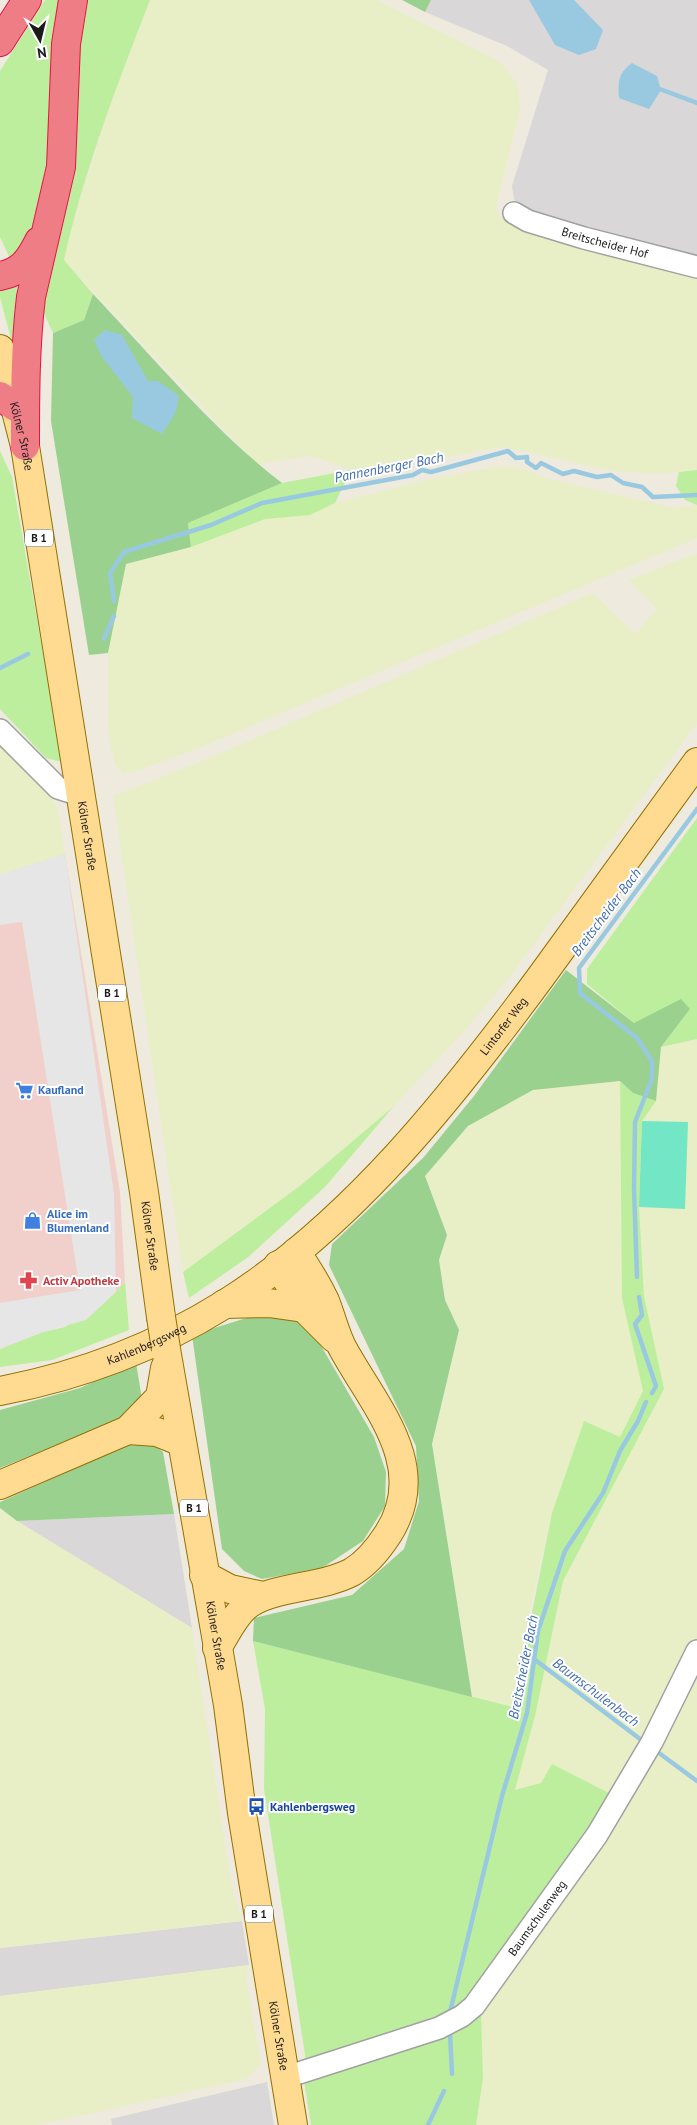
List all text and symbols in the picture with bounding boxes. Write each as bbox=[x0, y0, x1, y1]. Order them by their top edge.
north arrow bbox=[15, 15, 65, 65]
text: N bbox=[36, 43, 48, 62]
street label: Breitscheider Hof bbox=[560, 224, 651, 261]
street label: Kölner Straße bbox=[7, 400, 37, 472]
water label: Pannenberger Bach bbox=[333, 448, 445, 486]
road number: B 1 bbox=[25, 530, 53, 546]
street label: Kölner Straße bbox=[75, 800, 101, 872]
water label: Breitscheider Bach bbox=[567, 864, 645, 960]
road number: B 1 bbox=[98, 984, 126, 1001]
street label: Lintorfer Weg bbox=[476, 994, 530, 1058]
supermarket icon: Kaufland bbox=[14, 1080, 34, 1100]
place label: Kaufland bbox=[38, 1082, 84, 1097]
street label: Kölner Straße bbox=[138, 1200, 163, 1272]
place label: Alice im Blumenland bbox=[47, 1206, 109, 1235]
shop icon: Alice im Blumenland bbox=[23, 1211, 43, 1231]
pharmacy icon: Activ Apotheke bbox=[19, 1271, 39, 1291]
place label: Activ Apotheke bbox=[43, 1273, 119, 1288]
street label: Kahlenbergsweg bbox=[105, 1320, 188, 1368]
road number: B 1 bbox=[180, 1500, 208, 1516]
street label: Kölner Straße bbox=[203, 1600, 230, 1672]
water label: Breitscheider Bach bbox=[504, 1613, 542, 1721]
water label: Baumschulenbach bbox=[549, 1654, 643, 1730]
bus stop icon: Kahlenbergsweg bbox=[246, 1797, 266, 1817]
place label: Kahlenbergsweg bbox=[270, 1799, 355, 1814]
street label: Baumschulenweg bbox=[504, 1877, 569, 1959]
road number: B 1 bbox=[245, 1906, 273, 1922]
street label: Kölner Straße bbox=[266, 2000, 292, 2072]

